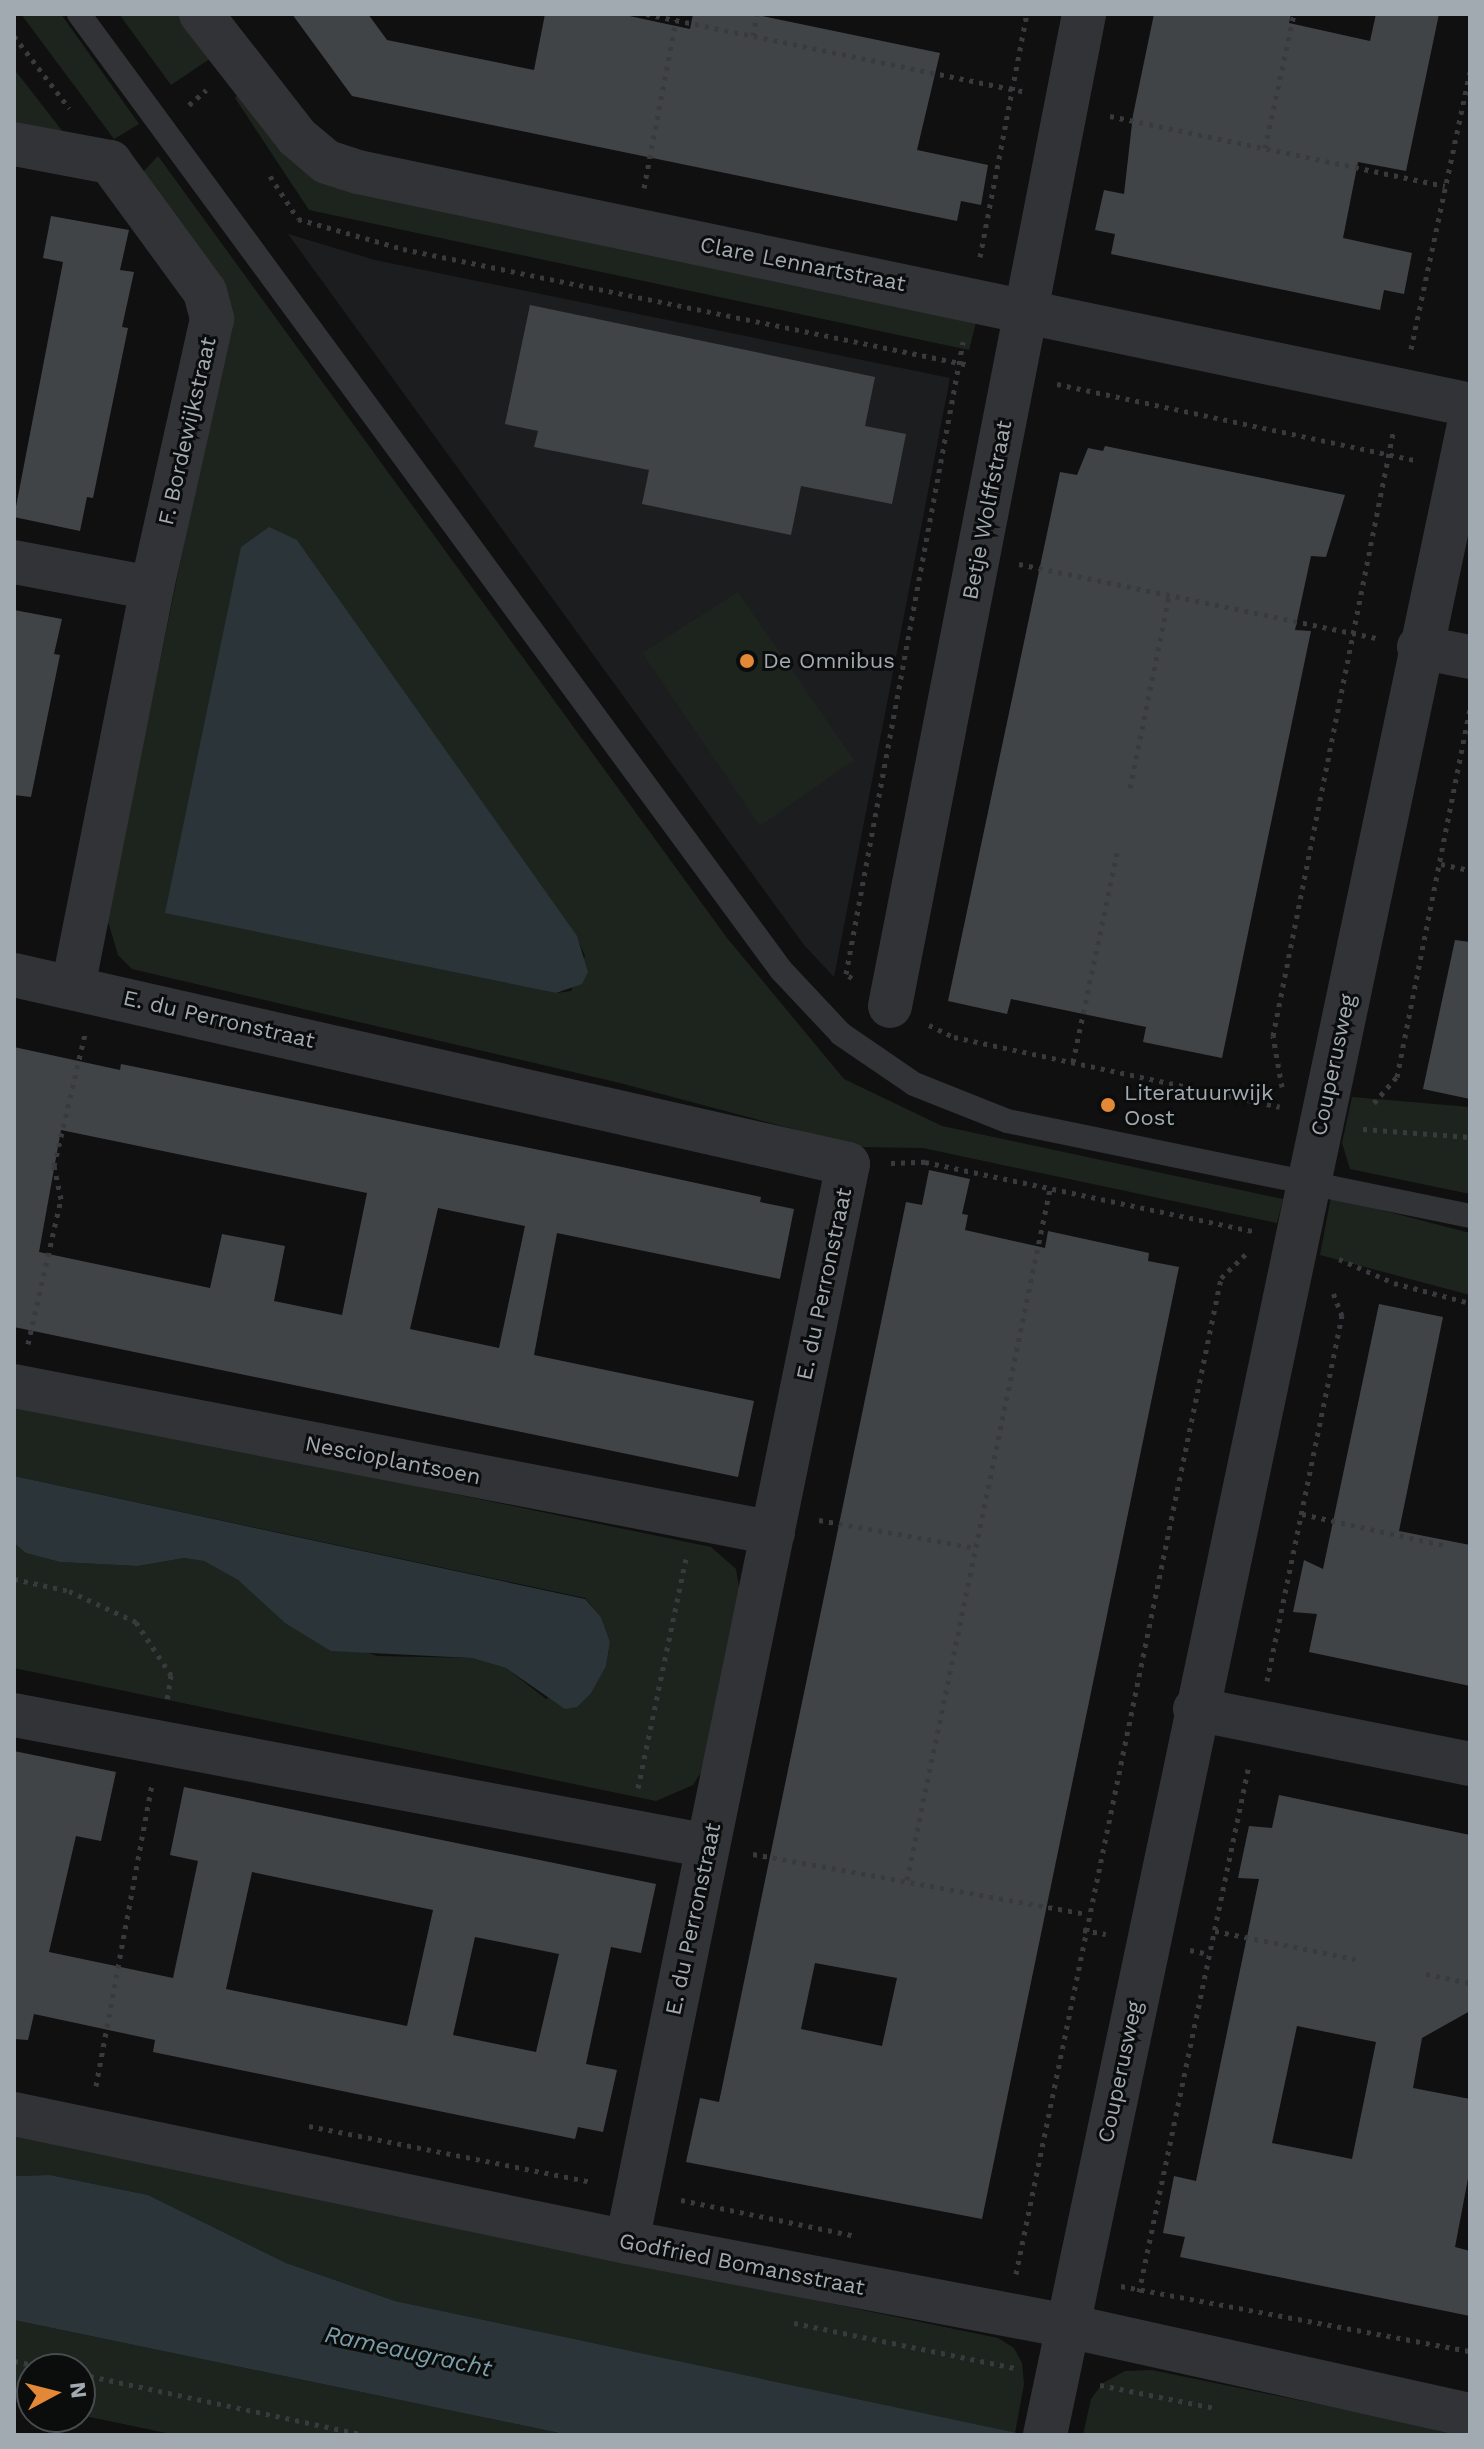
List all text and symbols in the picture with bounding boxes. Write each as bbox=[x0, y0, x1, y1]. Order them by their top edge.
street label: Clare Lennartstraat bbox=[698, 231, 908, 297]
street label: F. Bordewijkstraat bbox=[153, 334, 221, 528]
street label: Betje Wolffstraat bbox=[957, 418, 1017, 602]
place label: De Omnibus bbox=[763, 648, 895, 674]
marker: De Omnibus bbox=[738, 652, 756, 670]
street label: E. du Perronstraat bbox=[121, 984, 317, 1054]
street label: Couperusweg bbox=[1305, 992, 1361, 1138]
place label: Literatuurwijk Oost bbox=[1124, 1079, 1274, 1130]
marker: Literatuurwijk Oost bbox=[1099, 1096, 1117, 1114]
street label: E. du Perronstraat bbox=[791, 1186, 857, 1382]
street label: Nescioplantsoen bbox=[303, 1430, 483, 1490]
street label: E. du Perronstraat bbox=[660, 1821, 726, 2017]
street label: Couperusweg bbox=[1092, 1999, 1148, 2145]
street label: Godfried Bomansstraat bbox=[617, 2227, 867, 2301]
water label: Rameaugracht bbox=[322, 2320, 494, 2384]
north arrow bbox=[16, 2353, 96, 2433]
text: N bbox=[65, 2381, 92, 2400]

